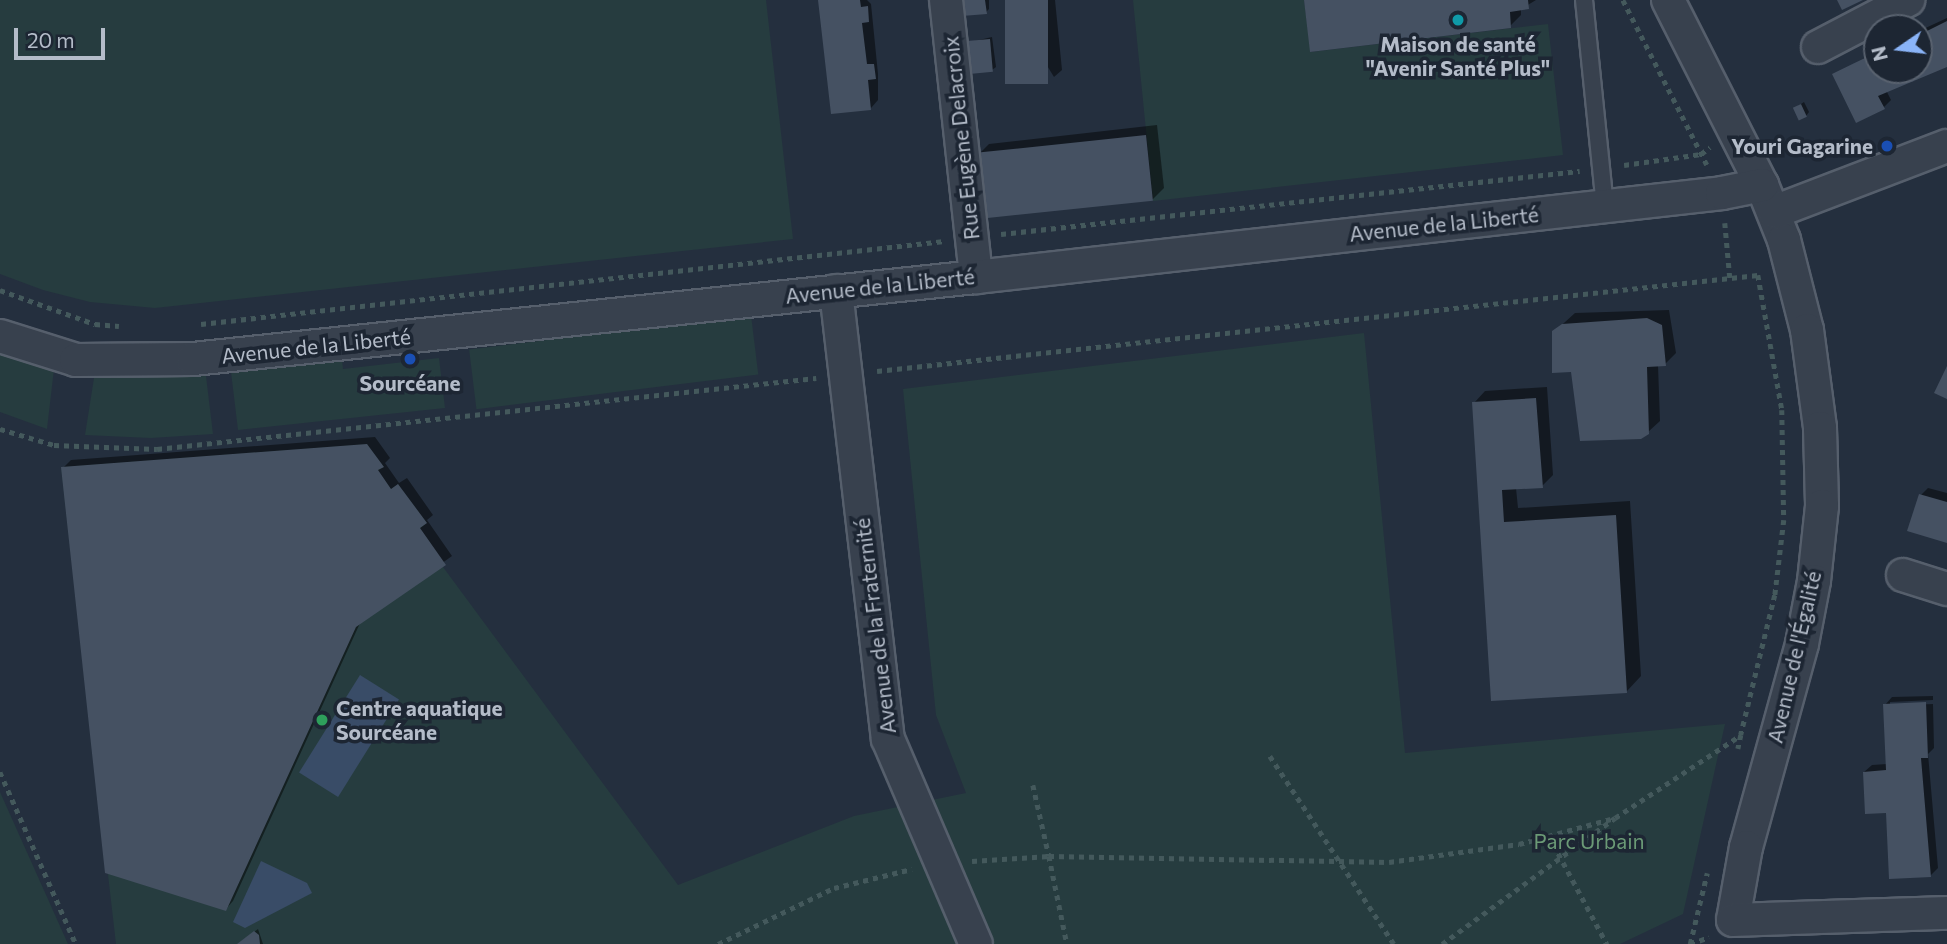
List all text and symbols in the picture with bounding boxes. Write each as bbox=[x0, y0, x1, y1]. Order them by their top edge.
marker: Maison de santé "Avenir Santé Plus" bbox=[1450, 12, 1466, 28]
scale bar bbox=[18, 14, 108, 58]
north arrow bbox=[1863, 14, 1933, 84]
text: 20 m bbox=[27, 27, 75, 52]
place label: Maison de santé "Avenir Santé Plus" bbox=[1366, 31, 1550, 81]
street label: Rue Eugène Delacroix bbox=[938, 35, 984, 241]
text: N bbox=[1866, 44, 1892, 63]
place label: Youri Gagarine bbox=[1731, 133, 1873, 159]
marker: Youri Gagarine bbox=[1879, 138, 1895, 154]
street label: Avenue de la Liberté bbox=[1348, 202, 1540, 246]
street label: Avenue de la Liberté bbox=[784, 264, 976, 308]
street label: Avenue de la Liberté bbox=[220, 324, 412, 368]
marker: Sourcéane bbox=[402, 351, 418, 367]
place label: Sourcéane bbox=[359, 370, 461, 396]
street label: Avenue de la Fraternité bbox=[849, 517, 901, 735]
street label: Avenue de l'Égalité bbox=[1762, 569, 1826, 745]
place label: Centre aquatique Sourcéane bbox=[336, 695, 502, 745]
marker: Centre aquatique Sourcéane bbox=[314, 712, 330, 728]
park label: Parc Urbain bbox=[1533, 828, 1645, 854]

